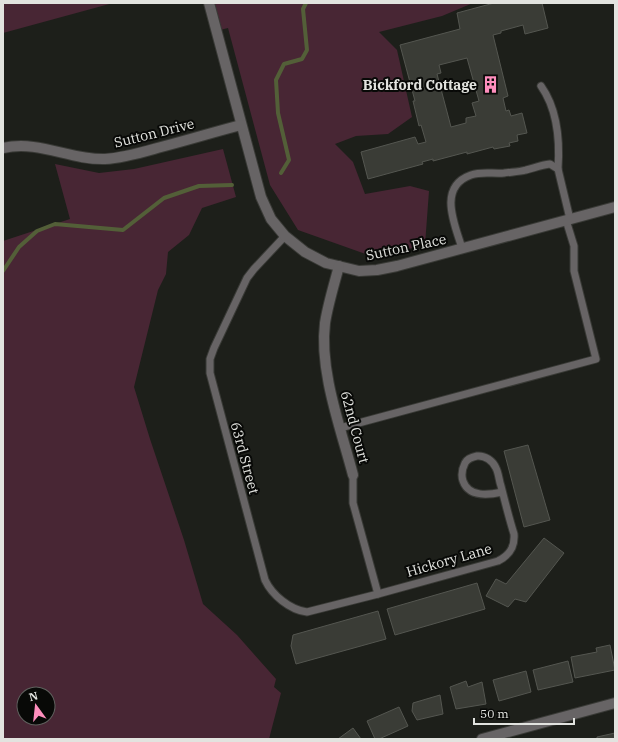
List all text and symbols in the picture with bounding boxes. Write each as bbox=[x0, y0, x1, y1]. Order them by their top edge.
building icon: Bickford Cottage bbox=[480, 75, 500, 95]
place label: Bickford Cottage bbox=[363, 76, 477, 94]
street label: Sutton Drive bbox=[112, 114, 196, 152]
street label: Sutton Place bbox=[364, 230, 448, 264]
street label: 62nd Court bbox=[337, 389, 373, 465]
street label: 63rd Street bbox=[227, 420, 263, 496]
street label: Hickory Lane bbox=[404, 539, 494, 581]
north arrow bbox=[16, 686, 56, 726]
text: N bbox=[27, 688, 40, 704]
scale bar bbox=[474, 700, 574, 726]
text: 50 m bbox=[480, 706, 509, 721]

